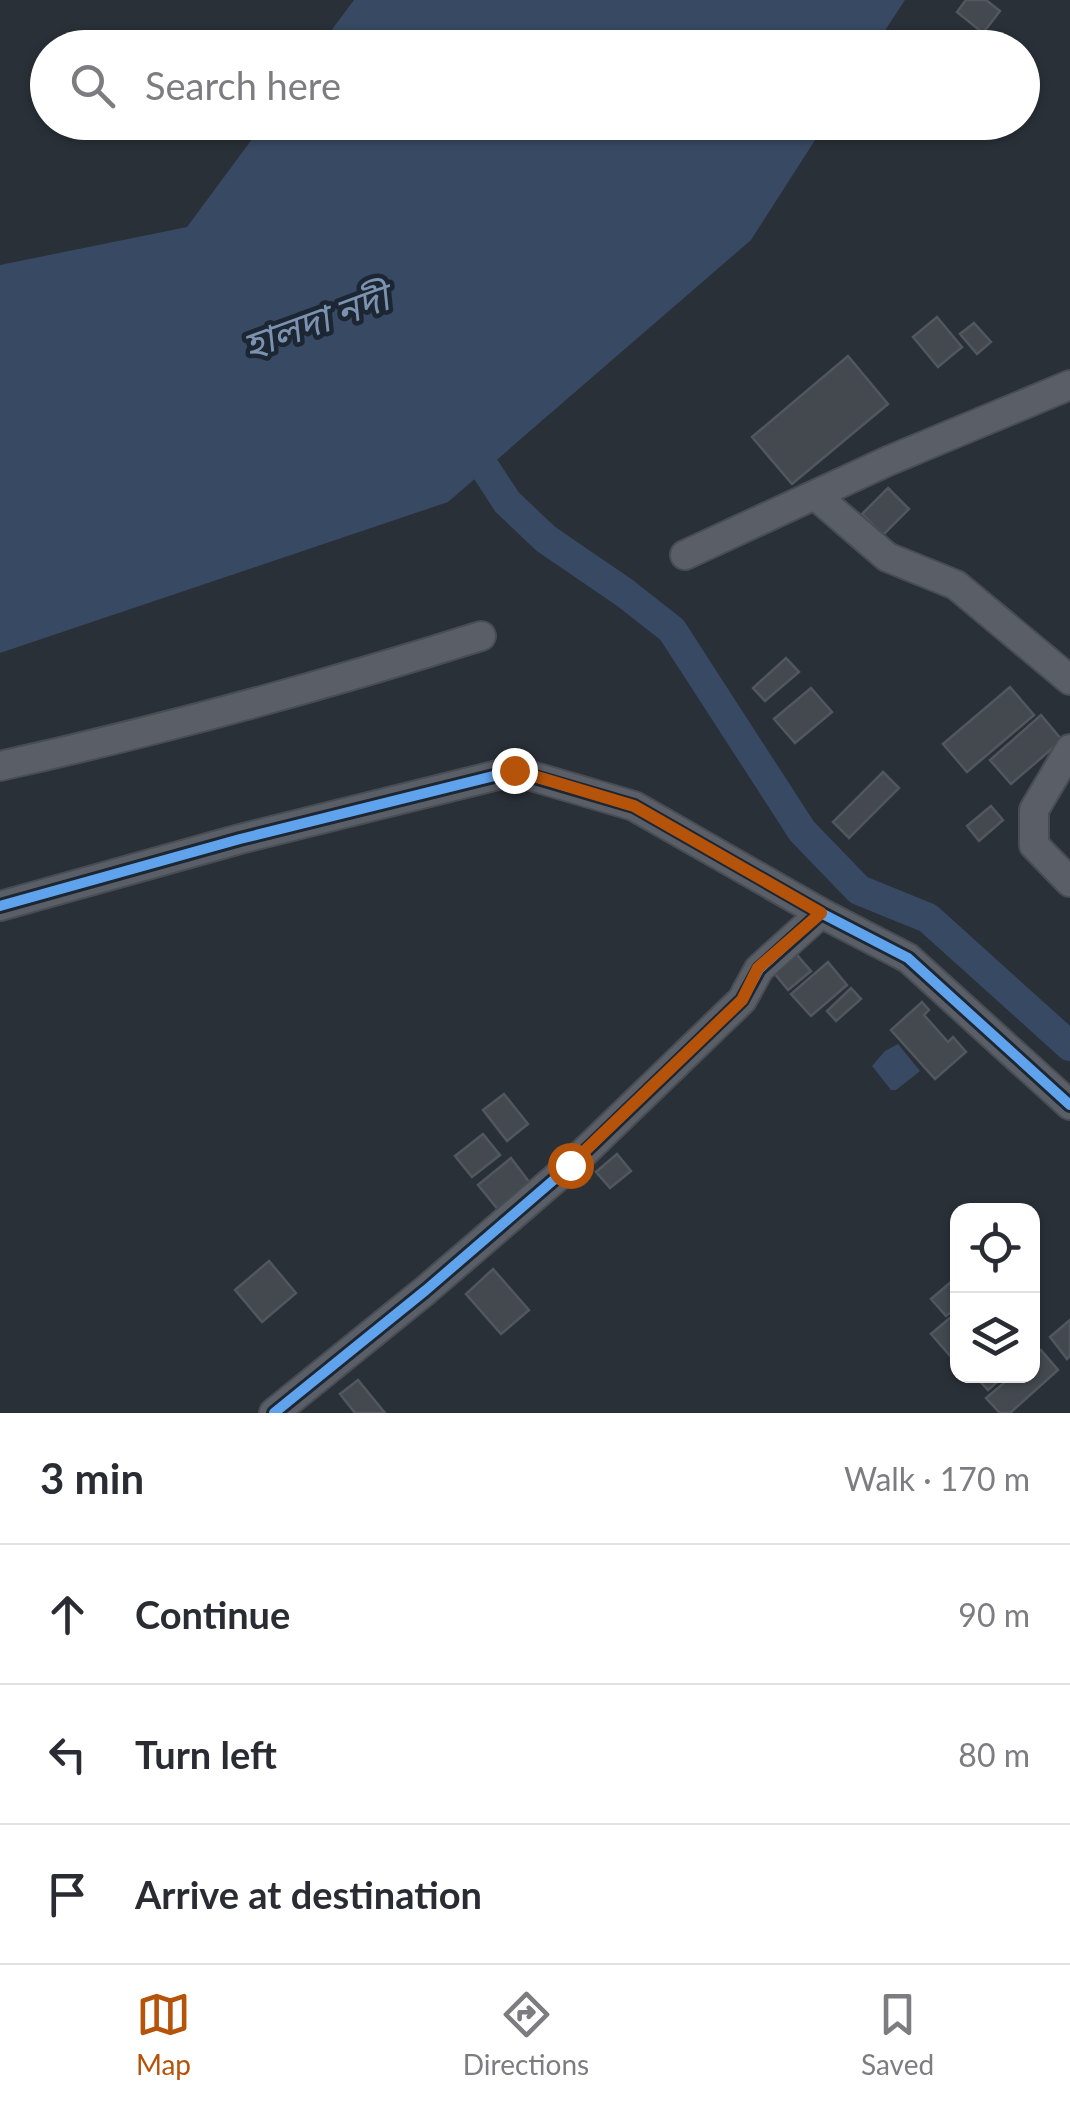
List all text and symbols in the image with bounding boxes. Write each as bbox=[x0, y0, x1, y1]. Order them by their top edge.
search box bbox=[30, 30, 1040, 140]
icon: search bbox=[65, 58, 120, 113]
text: Search here bbox=[145, 62, 341, 108]
water label: হালদা নদী bbox=[236, 270, 401, 368]
route end bbox=[492, 748, 538, 794]
route start bbox=[548, 1143, 594, 1189]
map controls bbox=[950, 1203, 1040, 1383]
button: locate bbox=[950, 1203, 1040, 1293]
button: layers bbox=[950, 1293, 1040, 1383]
text: 3 min bbox=[40, 1453, 144, 1503]
text: Walk · 170 m bbox=[844, 1459, 1030, 1498]
icon: ahead bbox=[40, 1587, 95, 1642]
text: Continue bbox=[135, 1591, 290, 1637]
text: 90 m bbox=[958, 1595, 1030, 1634]
icon: left bbox=[40, 1727, 95, 1782]
text: Turn left bbox=[135, 1731, 277, 1777]
text: 80 m bbox=[958, 1735, 1030, 1774]
icon: arrive bbox=[40, 1867, 95, 1922]
text: Arrive at destination bbox=[135, 1871, 482, 1917]
tab: Map bbox=[136, 1987, 191, 2081]
tab: Directions bbox=[463, 1987, 589, 2081]
tab: Saved bbox=[861, 1987, 934, 2081]

